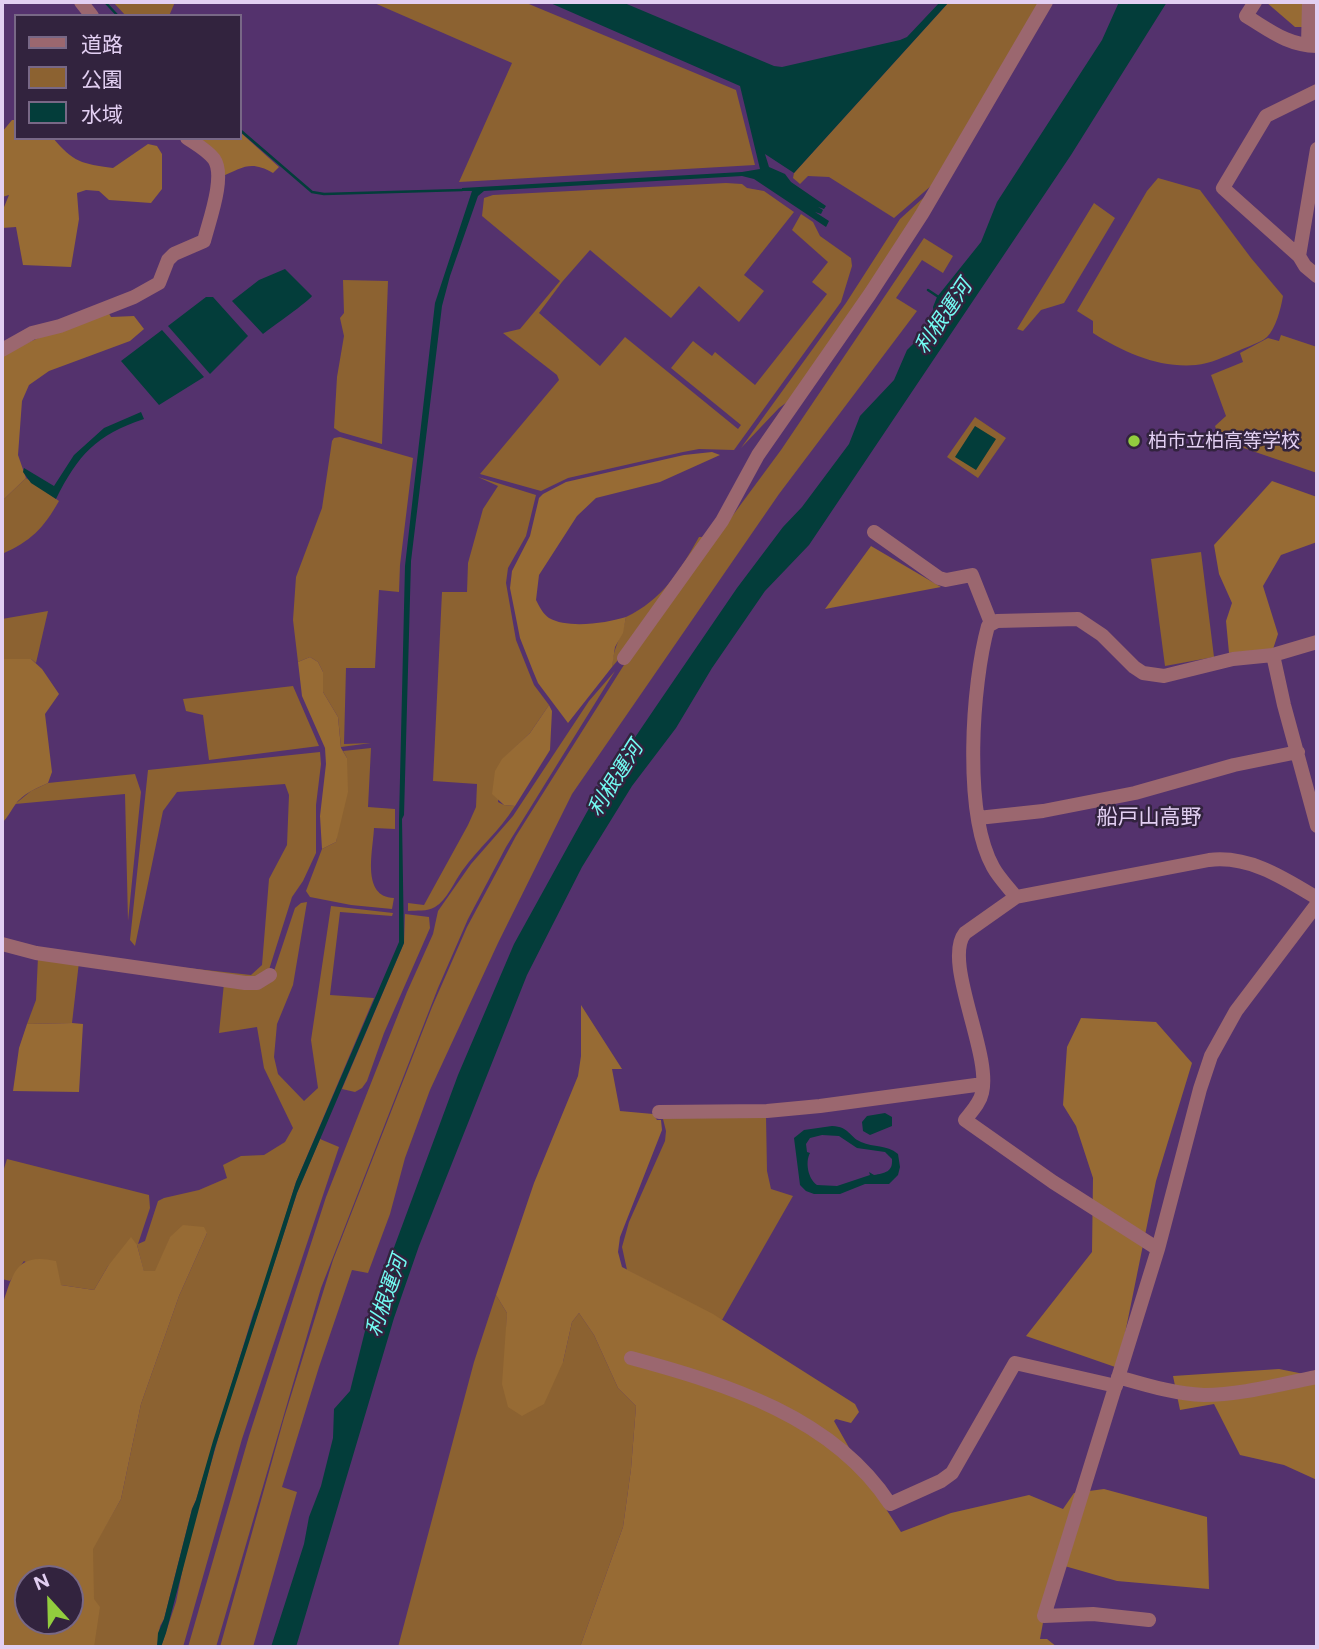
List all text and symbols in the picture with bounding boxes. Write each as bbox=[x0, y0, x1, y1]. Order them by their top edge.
legend bbox=[14, 14, 242, 140]
text: 道路 bbox=[81, 32, 123, 57]
text: 公園 bbox=[81, 67, 123, 92]
text: 水域 bbox=[81, 102, 123, 127]
water label: 利根運河 bbox=[910, 275, 978, 359]
place label: 柏市立柏高等学校 bbox=[1148, 430, 1300, 452]
marker: 柏市立柏高等学校 bbox=[1126, 433, 1142, 449]
water label: 利根運河 bbox=[583, 737, 649, 821]
district label: 船戸山高野 bbox=[1097, 805, 1201, 831]
water label: 利根運河 bbox=[361, 1252, 413, 1340]
north arrow bbox=[14, 1565, 84, 1635]
text: N bbox=[31, 1569, 53, 1595]

